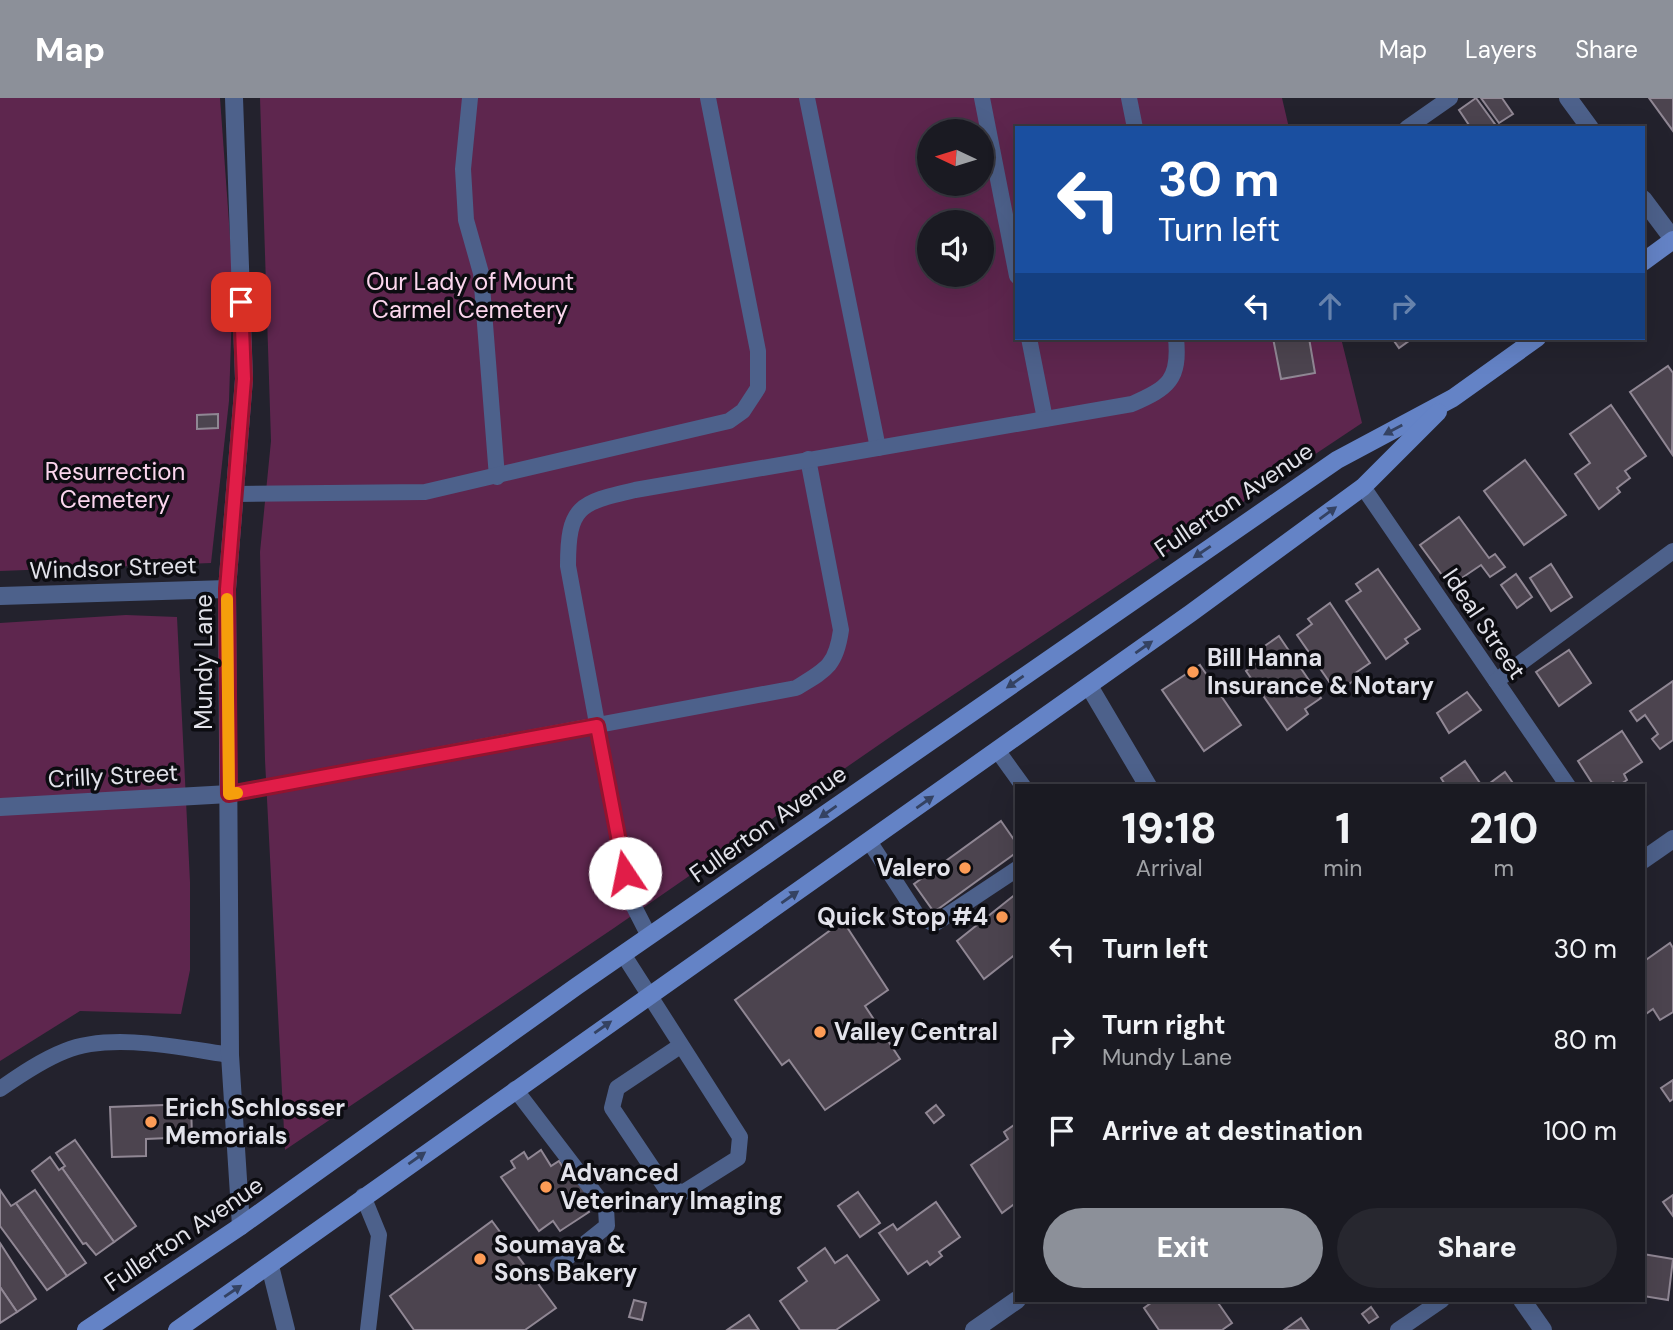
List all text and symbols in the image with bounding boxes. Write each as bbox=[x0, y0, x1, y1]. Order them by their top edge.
text: Map bbox=[35, 28, 105, 71]
text: Map bbox=[1379, 34, 1427, 65]
text: Layers bbox=[1465, 34, 1537, 65]
text: Share bbox=[1575, 34, 1638, 65]
north arrow bbox=[917, 119, 994, 196]
map controls bbox=[917, 119, 994, 287]
text: 30 m bbox=[1158, 147, 1280, 211]
icon: left bbox=[1043, 154, 1134, 245]
text: Turn left bbox=[1158, 209, 1280, 251]
button: sound bbox=[917, 210, 994, 287]
park label: Our Lady of Mount Carmel Cemetery bbox=[366, 266, 574, 325]
pin bbox=[211, 272, 271, 332]
icon: arrive bbox=[222, 283, 260, 321]
icon: left bbox=[1238, 287, 1276, 325]
icon: ahead bbox=[1311, 287, 1349, 325]
icon: right bbox=[1384, 287, 1422, 325]
one-way arrow bbox=[1383, 424, 1403, 435]
street label: Fullerton Avenue bbox=[1148, 435, 1319, 564]
park label: Resurrection Cemetery bbox=[45, 456, 185, 515]
one-way arrow bbox=[1319, 506, 1337, 520]
one-way arrow bbox=[1193, 545, 1211, 559]
street label: Windsor Street bbox=[29, 549, 197, 586]
street label: Ideal Street bbox=[1436, 562, 1533, 685]
street label: Mundy Lane bbox=[188, 594, 219, 730]
one-way arrow bbox=[1135, 640, 1153, 654]
place label: Bill Hanna Insurance & Notary bbox=[1207, 642, 1435, 701]
marker: Bill Hanna Insurance & Notary bbox=[1185, 664, 1201, 680]
one-way arrow bbox=[1006, 675, 1024, 689]
street label: Crilly Street bbox=[47, 757, 179, 794]
street label: Fullerton Avenue bbox=[683, 758, 852, 889]
one-way arrow bbox=[916, 795, 934, 809]
text: 19:18 bbox=[1122, 801, 1217, 856]
text: 1 bbox=[1335, 801, 1351, 856]
text: 210 bbox=[1469, 801, 1538, 856]
one-way arrow bbox=[819, 805, 837, 819]
position arrow bbox=[588, 836, 662, 910]
place label: Valero bbox=[876, 852, 951, 883]
text: Arrival bbox=[1136, 853, 1203, 883]
text: min bbox=[1323, 853, 1363, 883]
text: m bbox=[1494, 853, 1514, 883]
marker: Valero bbox=[957, 860, 973, 876]
one-way arrow bbox=[781, 890, 799, 904]
place label: Quick Stop #4 bbox=[817, 901, 988, 932]
marker: Quick Stop #4 bbox=[994, 909, 1010, 925]
icon: left bbox=[1043, 930, 1081, 968]
text: Turn left bbox=[1102, 932, 1209, 966]
text: 30 m bbox=[1554, 932, 1617, 966]
text: Turn right bbox=[1102, 1008, 1226, 1042]
place label: Valley Central bbox=[834, 1016, 998, 1047]
one-way arrow bbox=[594, 1020, 612, 1034]
icon: right bbox=[1043, 1021, 1081, 1059]
text: 80 m bbox=[1553, 1023, 1617, 1057]
marker: Valley Central bbox=[812, 1024, 828, 1040]
text: Mundy Lane bbox=[1102, 1042, 1232, 1072]
place label: Erich Schlosser Memorials bbox=[165, 1092, 345, 1151]
icon: arrive bbox=[1043, 1112, 1081, 1150]
marker: Erich Schlosser Memorials bbox=[143, 1114, 159, 1130]
text: Arrive at destination bbox=[1102, 1114, 1363, 1148]
text: 100 m bbox=[1543, 1114, 1617, 1148]
one-way arrow bbox=[408, 1151, 426, 1165]
place label: Advanced Veterinary Imaging bbox=[560, 1157, 783, 1216]
street label: Fullerton Avenue bbox=[98, 1169, 269, 1298]
marker: Advanced Veterinary Imaging bbox=[538, 1179, 554, 1195]
button: Exit bbox=[1043, 1208, 1323, 1288]
button: Share bbox=[1337, 1208, 1617, 1288]
place label: Soumaya & Sons Bakery bbox=[494, 1229, 638, 1288]
marker: Soumaya & Sons Bakery bbox=[472, 1251, 488, 1267]
one-way arrow bbox=[223, 1285, 243, 1298]

